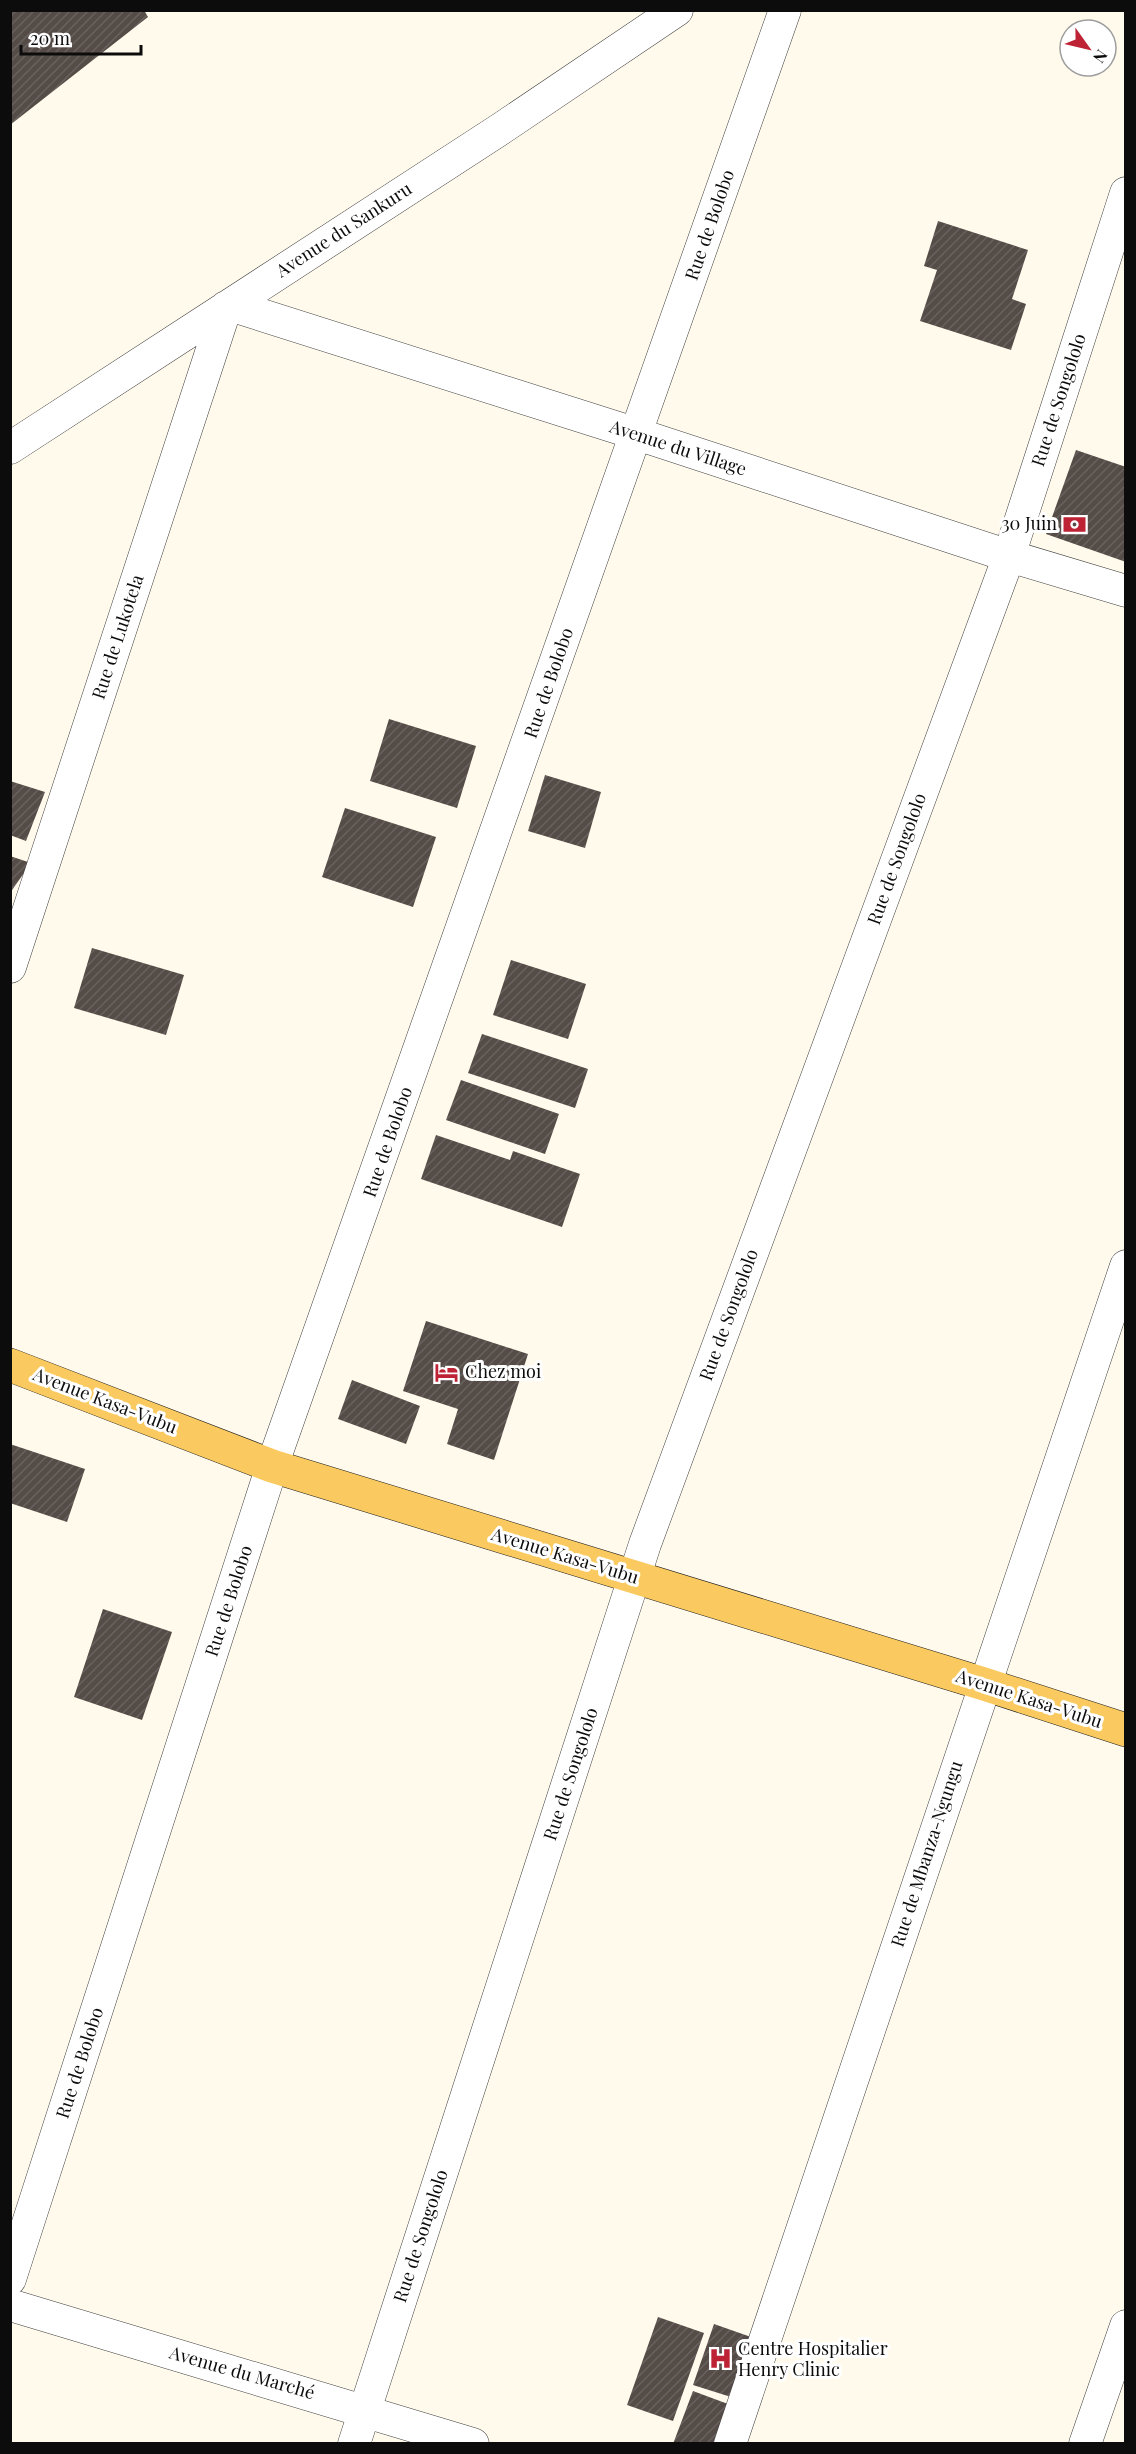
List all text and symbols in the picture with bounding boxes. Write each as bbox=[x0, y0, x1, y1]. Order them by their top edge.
scale bar bbox=[21, 18, 141, 56]
north arrow bbox=[1058, 18, 1118, 78]
text: 20 m bbox=[30, 26, 70, 50]
text: N bbox=[1089, 46, 1113, 68]
street label: Rue de Bolobo bbox=[679, 166, 739, 283]
street label: Avenue du Sankuru bbox=[270, 176, 417, 283]
street label: Rue de Songololo bbox=[1025, 330, 1091, 469]
street label: Avenue du Village bbox=[606, 413, 750, 480]
place label: 30 Juin bbox=[1002, 511, 1057, 535]
bank icon: 30 Juin bbox=[1062, 511, 1088, 537]
street label: Rue de Lukotela bbox=[86, 571, 149, 702]
street label: Rue de Bolobo bbox=[518, 624, 578, 741]
street label: Rue de Songololo bbox=[861, 789, 931, 928]
street label: Rue de Bolobo bbox=[357, 1083, 417, 1200]
street label: Rue de Songololo bbox=[693, 1245, 763, 1384]
hotel icon: Chez moi bbox=[434, 1359, 460, 1385]
place label: Chez moi bbox=[465, 1359, 541, 1383]
street label: Avenue Kasa-Vubu bbox=[29, 1361, 181, 1439]
street label: Avenue Kasa-Vubu bbox=[488, 1521, 642, 1589]
street label: Rue de Bolobo bbox=[199, 1542, 257, 1659]
street label: Avenue Kasa-Vubu bbox=[952, 1663, 1106, 1733]
street label: Rue de Songololo bbox=[537, 1704, 603, 1843]
street label: Rue de Mbanza-Ngungu bbox=[885, 1757, 968, 1950]
street label: Rue de Bolobo bbox=[50, 2004, 108, 2121]
street label: Rue de Songololo bbox=[387, 2166, 453, 2305]
place label: Centre Hospitalier Henry Clinic bbox=[738, 2336, 888, 2381]
street label: Avenue du Marché bbox=[166, 2340, 318, 2404]
hospital icon: Centre Hospitalier Henry Clinic bbox=[707, 2346, 733, 2372]

